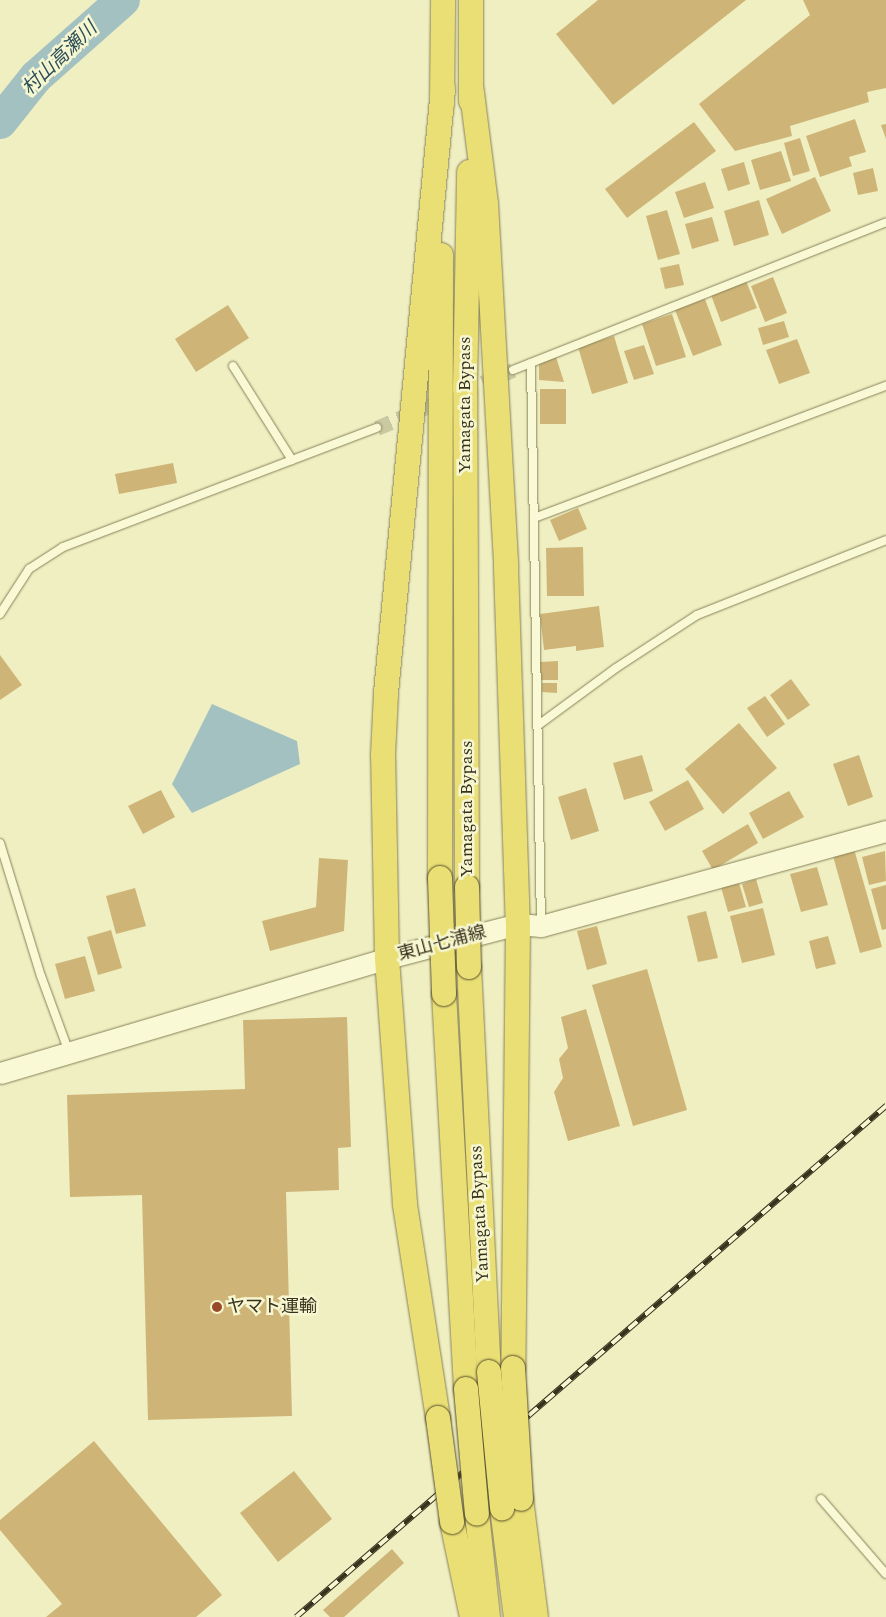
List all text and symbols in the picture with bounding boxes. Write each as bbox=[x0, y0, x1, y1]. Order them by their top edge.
water label: 村山高瀬川 bbox=[18, 18, 102, 100]
street label: Yamagata Bypass bbox=[454, 336, 476, 474]
street label: Yamagata Bypass bbox=[456, 740, 478, 878]
street label: 東山七浦線 bbox=[396, 922, 488, 966]
street label: Yamagata Bypass bbox=[466, 1145, 494, 1283]
place label: ヤマト運輸 bbox=[227, 1296, 317, 1318]
marker: ヤマト運輸 bbox=[211, 1301, 223, 1313]

